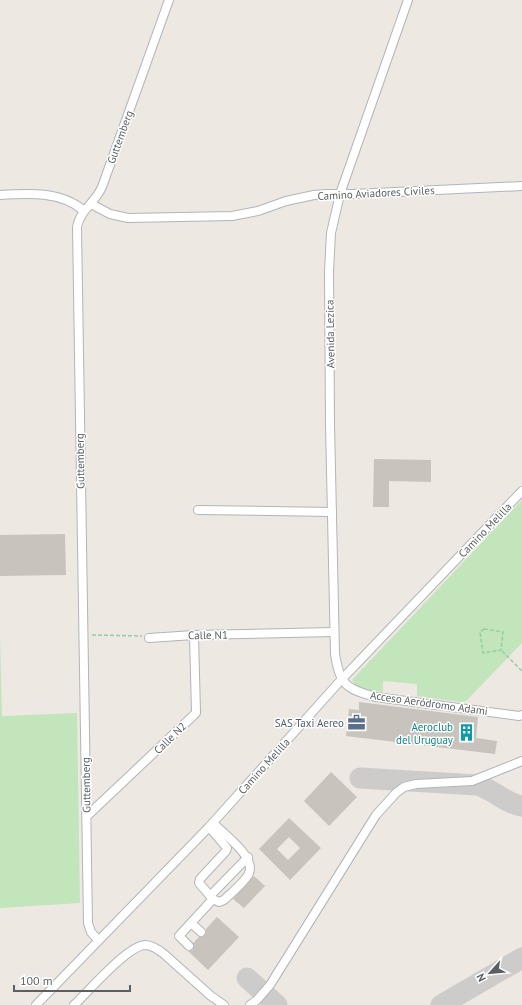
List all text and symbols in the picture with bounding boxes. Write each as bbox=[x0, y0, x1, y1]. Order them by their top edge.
street label: Guttemberg bbox=[104, 108, 136, 166]
street label: Camino Aviadores Civiles bbox=[317, 183, 435, 203]
street label: Avenida Lezica bbox=[322, 299, 338, 369]
street label: Guttemberg bbox=[73, 433, 87, 489]
street label: Camino Melilla bbox=[455, 500, 515, 560]
street label: Calle N1 bbox=[188, 628, 228, 642]
street label: Acceso Aeródromo Adami bbox=[369, 688, 489, 718]
office icon: SAS Taxi Aereo bbox=[347, 713, 367, 733]
place label: SAS Taxi Aereo bbox=[275, 716, 344, 730]
street label: Calle N2 bbox=[151, 719, 189, 757]
place label: Aeroclub del Uruguay bbox=[396, 720, 454, 747]
building icon: Aeroclub del Uruguay bbox=[456, 723, 476, 743]
street label: Camino Melilla bbox=[235, 735, 293, 797]
street label: Guttemberg bbox=[79, 757, 93, 813]
north arrow bbox=[470, 953, 510, 993]
scale bar bbox=[14, 967, 130, 993]
text: N bbox=[473, 971, 489, 984]
text: 100 m bbox=[20, 973, 53, 988]

